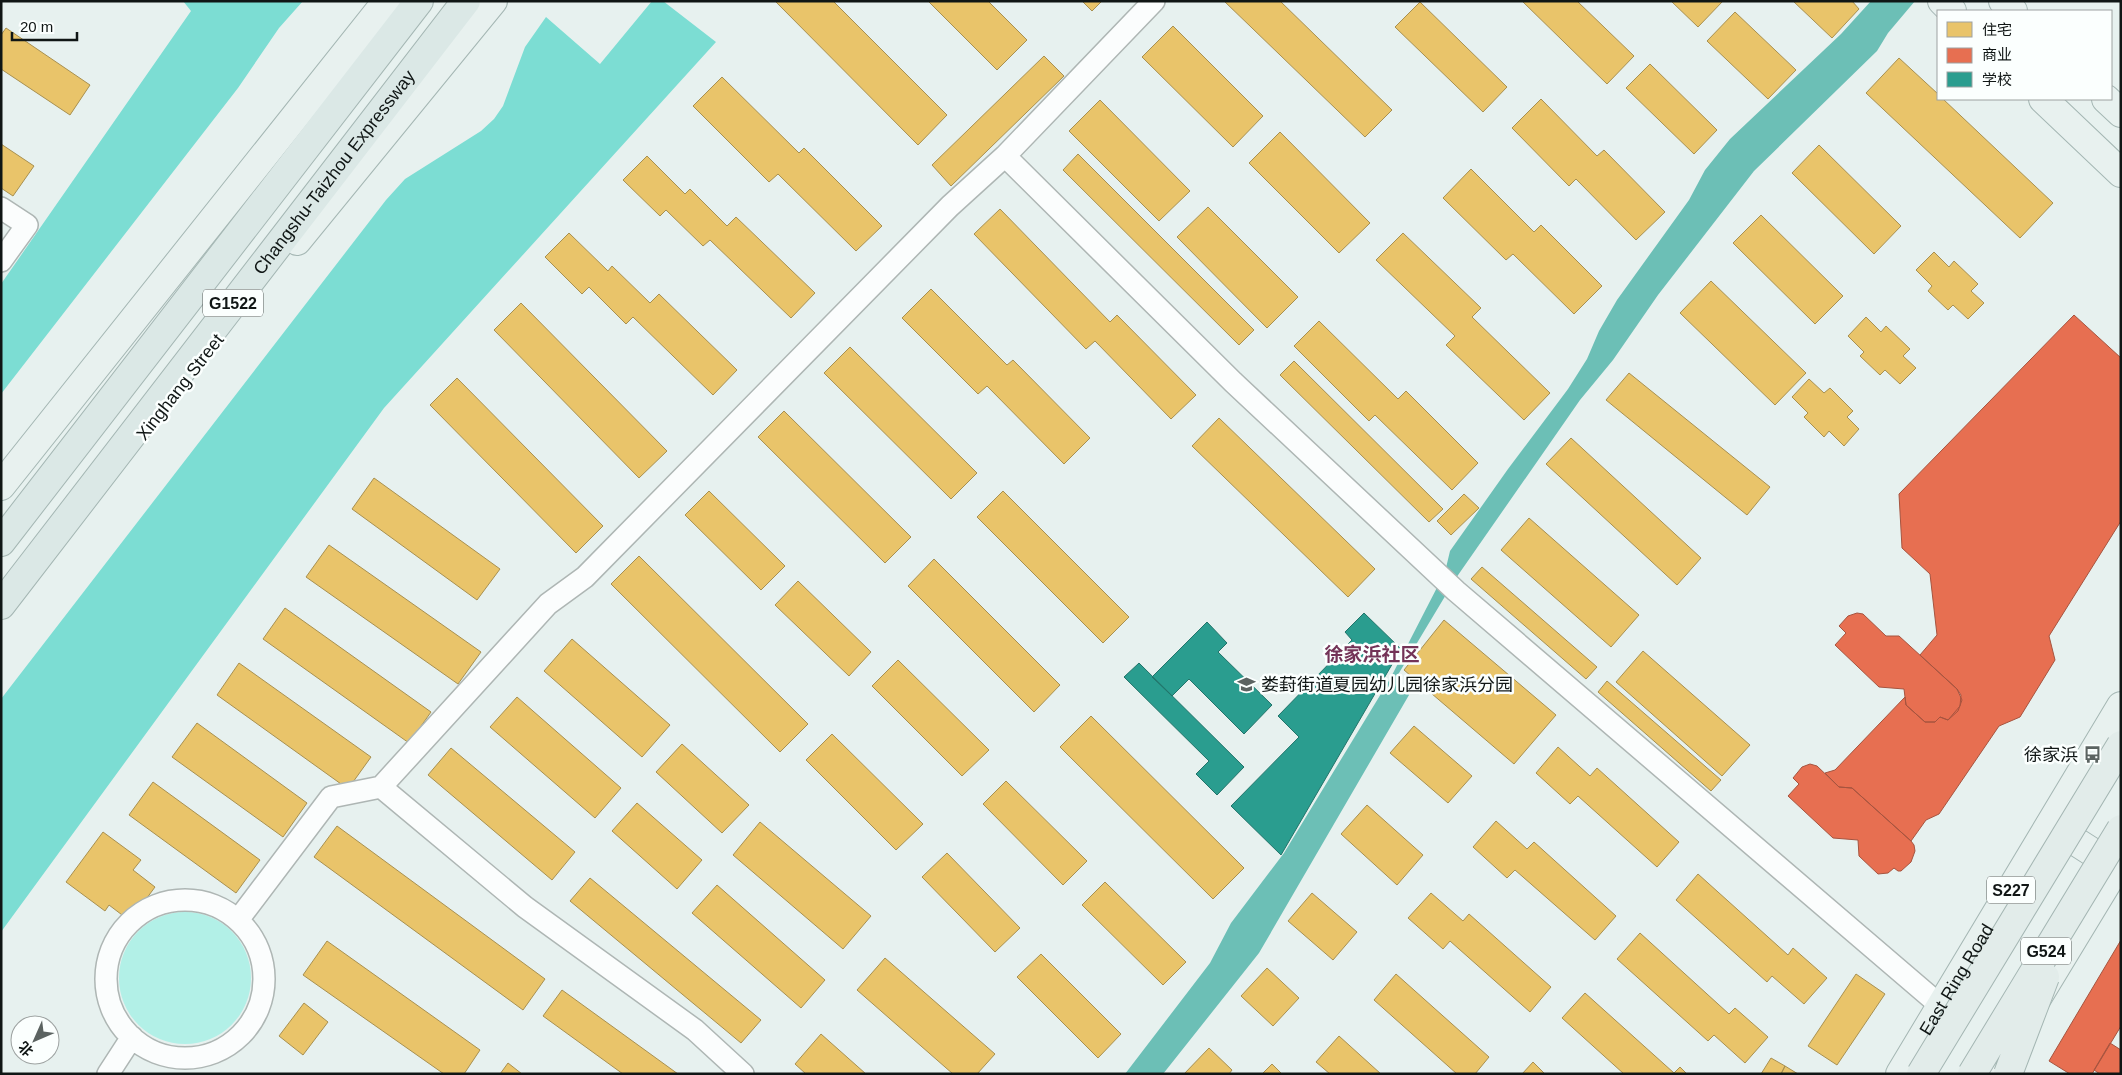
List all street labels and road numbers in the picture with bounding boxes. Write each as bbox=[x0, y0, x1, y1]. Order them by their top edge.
street label: Changshu-Taizhou Expressway bbox=[249, 66, 419, 278]
road number: G1522 bbox=[203, 290, 263, 316]
street label: Xinghang Street bbox=[132, 330, 228, 444]
road number: S227 bbox=[1987, 876, 2035, 904]
street label: East Ring Road bbox=[1916, 920, 1998, 1039]
road number: G524 bbox=[2021, 938, 2071, 964]

